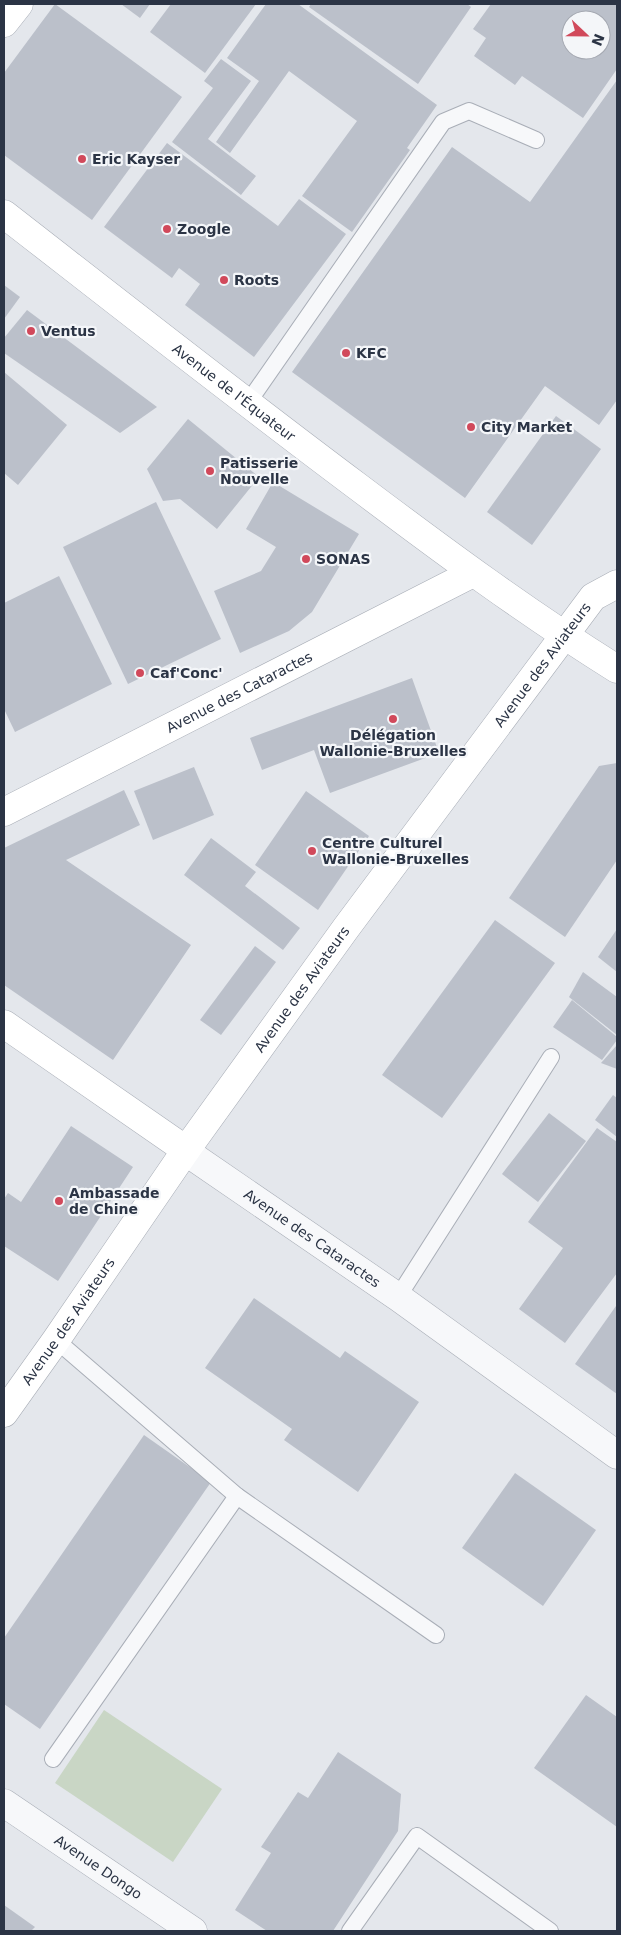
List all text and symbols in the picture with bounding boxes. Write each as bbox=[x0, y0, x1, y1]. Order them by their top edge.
north arrow bbox=[561, 10, 611, 60]
text: N bbox=[588, 31, 608, 48]
place label: Eric Kayser bbox=[92, 151, 180, 167]
marker: Eric Kayser bbox=[76, 153, 88, 165]
place label: Zoogle bbox=[177, 221, 231, 237]
marker: Zoogle bbox=[161, 223, 173, 235]
place label: Roots bbox=[234, 272, 279, 288]
marker: Roots bbox=[218, 274, 230, 286]
place label: Ventus bbox=[41, 323, 96, 339]
marker: Ventus bbox=[25, 325, 37, 337]
street label: Avenue de l'Équateur bbox=[169, 340, 299, 445]
place label: KFC bbox=[356, 345, 387, 361]
marker: KFC bbox=[340, 347, 352, 359]
place label: City Market bbox=[481, 419, 572, 435]
marker: City Market bbox=[465, 421, 477, 433]
place label: Patisserie Nouvelle bbox=[220, 455, 298, 487]
marker: Patisserie Nouvelle bbox=[204, 465, 216, 477]
place label: SONAS bbox=[316, 551, 371, 567]
marker: SONAS bbox=[300, 553, 312, 565]
street label: Avenue des Aviateurs bbox=[491, 599, 594, 730]
street label: Avenue des Cataractes bbox=[164, 648, 315, 736]
place label: Caf'Conc' bbox=[150, 665, 223, 681]
marker: Caf'Conc' bbox=[134, 667, 146, 679]
marker: Délégation Wallonie-Bruxelles bbox=[387, 713, 399, 725]
place label: Délégation Wallonie-Bruxelles bbox=[319, 727, 467, 759]
place label: Centre Culturel Wallonie-Bruxelles bbox=[322, 835, 469, 867]
marker: Centre Culturel Wallonie-Bruxelles bbox=[306, 845, 318, 857]
street label: Avenue des Aviateurs bbox=[251, 923, 353, 1055]
place label: Ambassade de Chine bbox=[69, 1185, 160, 1217]
street label: Avenue des Cataractes bbox=[241, 1186, 383, 1291]
marker: Ambassade de Chine bbox=[53, 1195, 65, 1207]
street label: Avenue des Aviateurs bbox=[19, 1255, 118, 1388]
street label: Avenue Dongo bbox=[52, 1832, 145, 1902]

